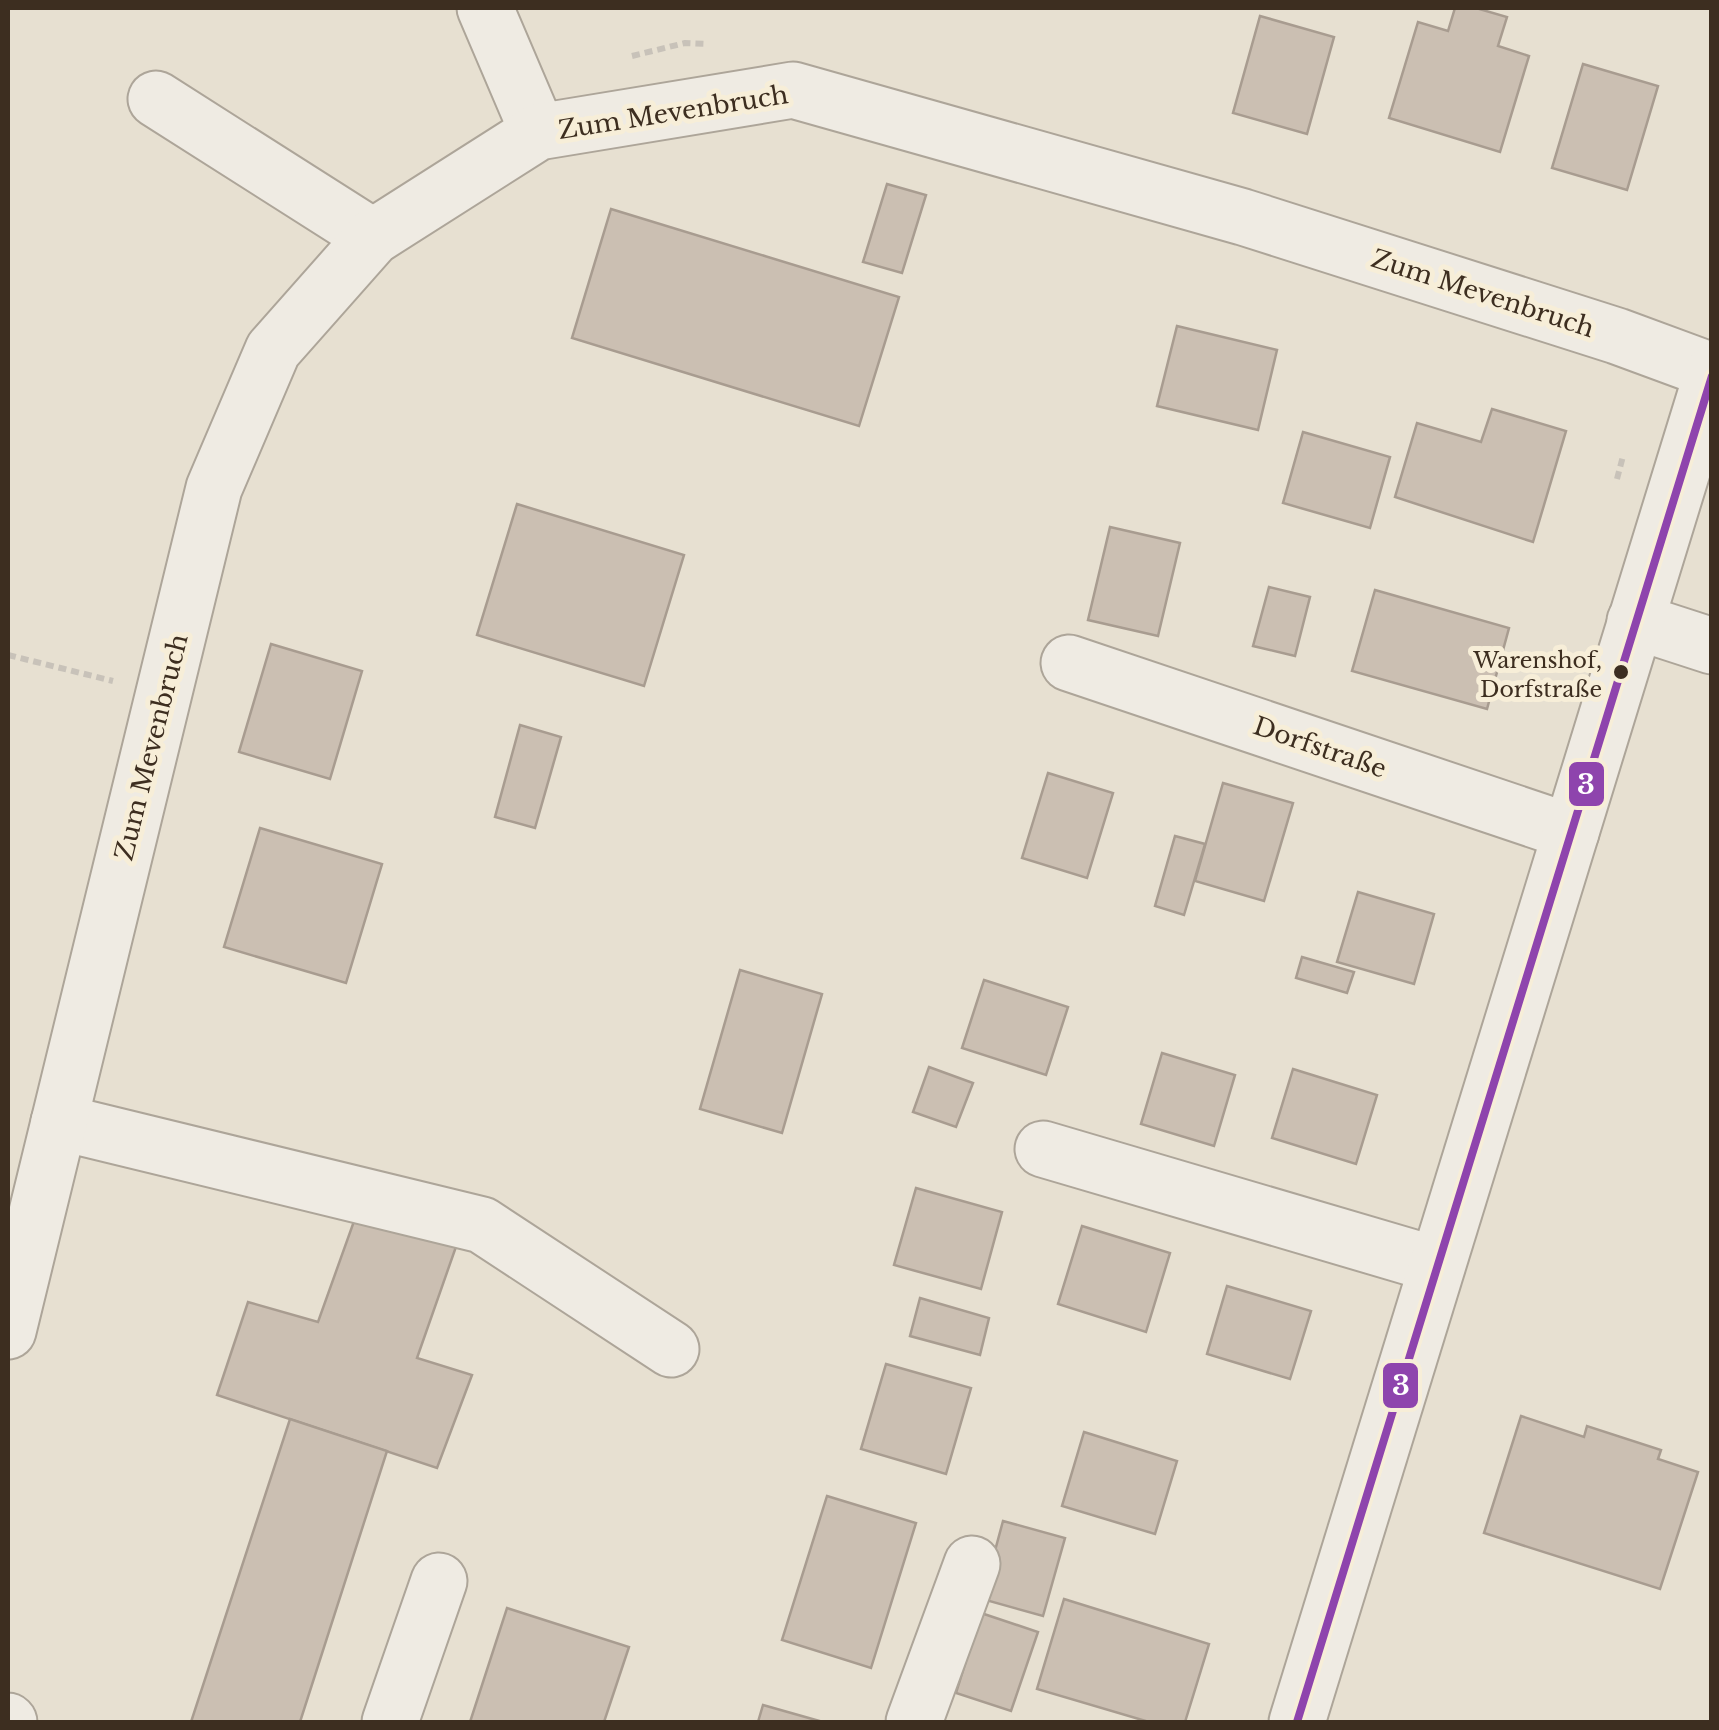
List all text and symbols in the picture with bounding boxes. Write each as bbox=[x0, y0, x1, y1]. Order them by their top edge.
street label: Zum Mevenbruch bbox=[556, 79, 790, 146]
street label: Zum Mevenbruch bbox=[1368, 243, 1598, 344]
street label: Zum Mevenbruch bbox=[108, 631, 195, 864]
place label: Warenshof, Dorfstraße bbox=[1472, 647, 1602, 703]
marker: Warenshof, Dorfstraße bbox=[1611, 662, 1631, 682]
street label: Dorfstraße bbox=[1249, 710, 1390, 785]
line badge: 3 bbox=[1567, 760, 1606, 808]
text: 3 bbox=[1577, 767, 1595, 802]
line badge: 3 bbox=[1381, 1361, 1420, 1410]
text: 3 bbox=[1392, 1368, 1410, 1403]

